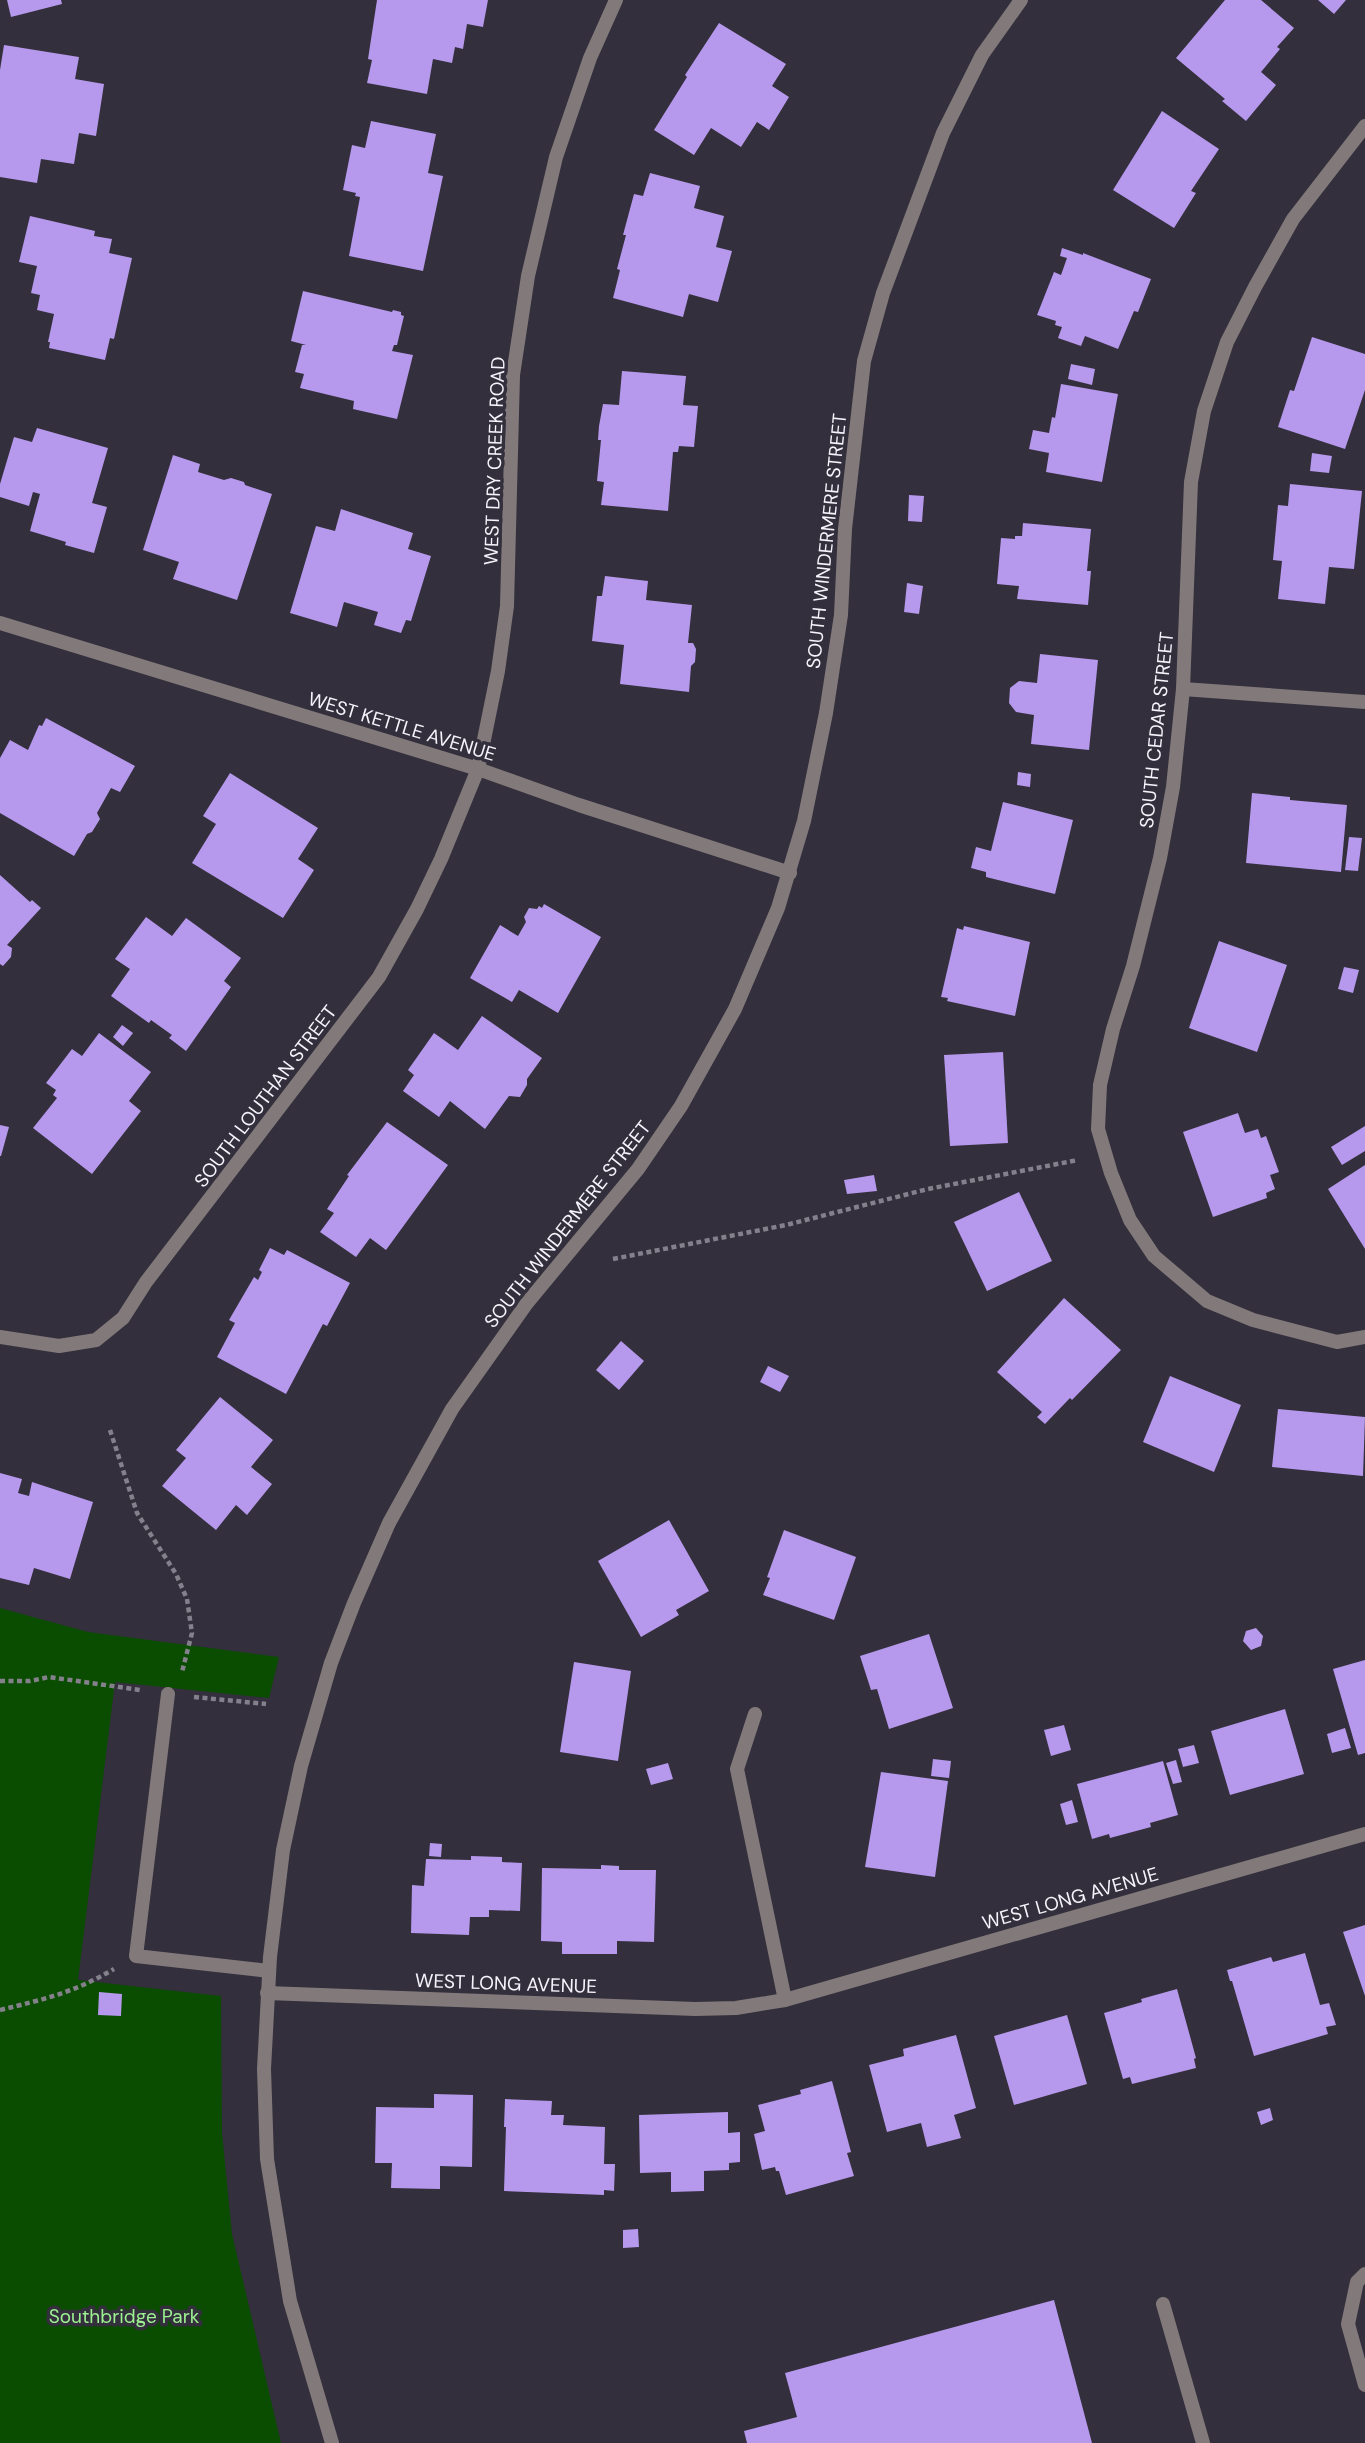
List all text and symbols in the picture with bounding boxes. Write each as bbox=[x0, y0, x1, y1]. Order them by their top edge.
street label: WEST DRY CREEK ROAD bbox=[478, 356, 511, 566]
street label: SOUTH WINDERMERE STREET bbox=[801, 412, 852, 670]
street label: SOUTH CEDAR STREET bbox=[1134, 630, 1179, 829]
street label: WEST KETTLE AVENUE bbox=[305, 686, 499, 767]
street label: SOUTH LOUTHAN STREET bbox=[189, 1000, 342, 1192]
street label: SOUTH WINDERMERE STREET bbox=[479, 1115, 656, 1333]
street label: WEST LONG AVENUE bbox=[979, 1861, 1161, 1936]
street label: WEST LONG AVENUE bbox=[415, 1968, 597, 1999]
park label: Southbridge Park bbox=[49, 2304, 200, 2329]

